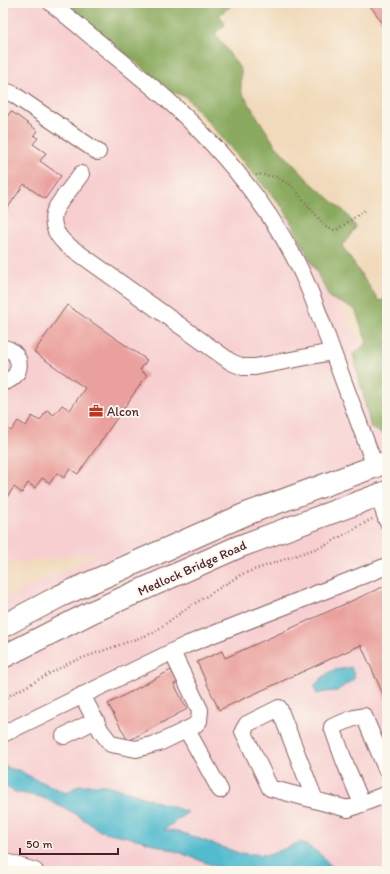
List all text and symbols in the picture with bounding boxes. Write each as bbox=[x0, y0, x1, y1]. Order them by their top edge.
office icon: Alcon bbox=[88, 403, 104, 419]
place label: Alcon bbox=[107, 404, 140, 419]
street label: Medlock Bridge Road bbox=[135, 537, 249, 599]
scale bar bbox=[20, 830, 118, 856]
text: 50 m bbox=[26, 837, 52, 851]

